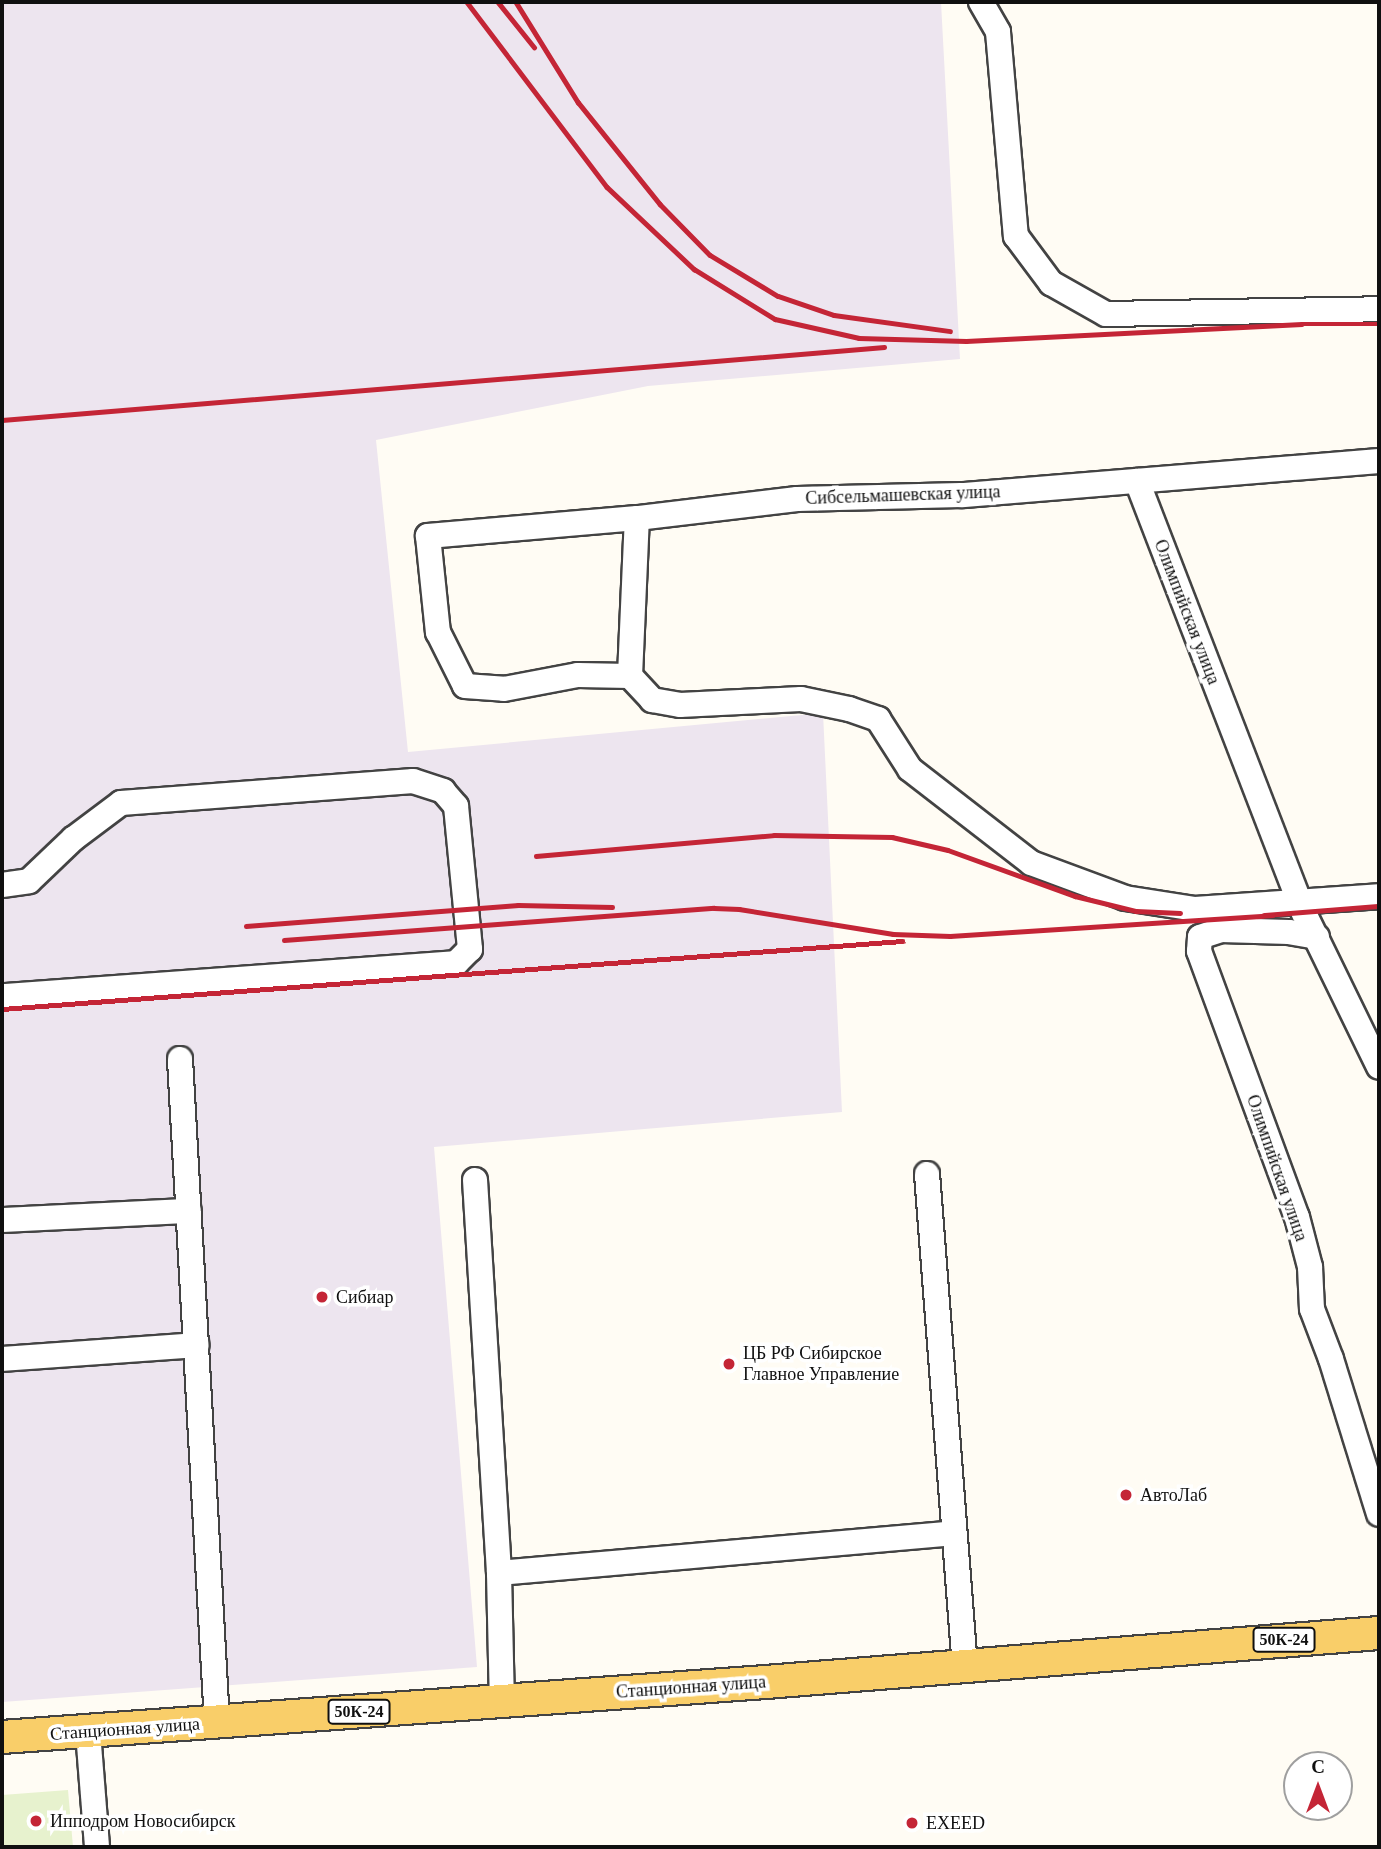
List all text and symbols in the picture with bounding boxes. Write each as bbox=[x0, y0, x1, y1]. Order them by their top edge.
street label: Сибсельмашевская улица bbox=[805, 481, 1001, 509]
street label: Олимпийская улица bbox=[1149, 536, 1225, 688]
street label: Олимпийская улица bbox=[1242, 1092, 1312, 1244]
place label: Сибиар bbox=[336, 1286, 393, 1308]
marker: Сибиар bbox=[314, 1289, 330, 1305]
place label: ЦБ РФ Сибирское Главное Управление bbox=[743, 1343, 899, 1386]
marker: ЦБ РФ Сибирское Главное Управление bbox=[721, 1356, 737, 1372]
place label: АвтоЛаб bbox=[1140, 1484, 1207, 1506]
marker: АвтоЛаб bbox=[1118, 1487, 1134, 1503]
road number: 50К-24 bbox=[1252, 1628, 1316, 1652]
street label: Станционная улица bbox=[615, 1671, 767, 1703]
road number: 50К-24 bbox=[328, 1700, 390, 1724]
street label: Станционная улица bbox=[49, 1713, 201, 1745]
north arrow bbox=[1283, 1751, 1353, 1821]
text: С bbox=[1311, 1756, 1325, 1777]
place label: Ипподром Новосибирск bbox=[50, 1810, 235, 1832]
place label: EXEED bbox=[926, 1812, 985, 1834]
marker: Ипподром Новосибирск bbox=[28, 1813, 44, 1829]
marker: EXEED bbox=[904, 1815, 920, 1831]

